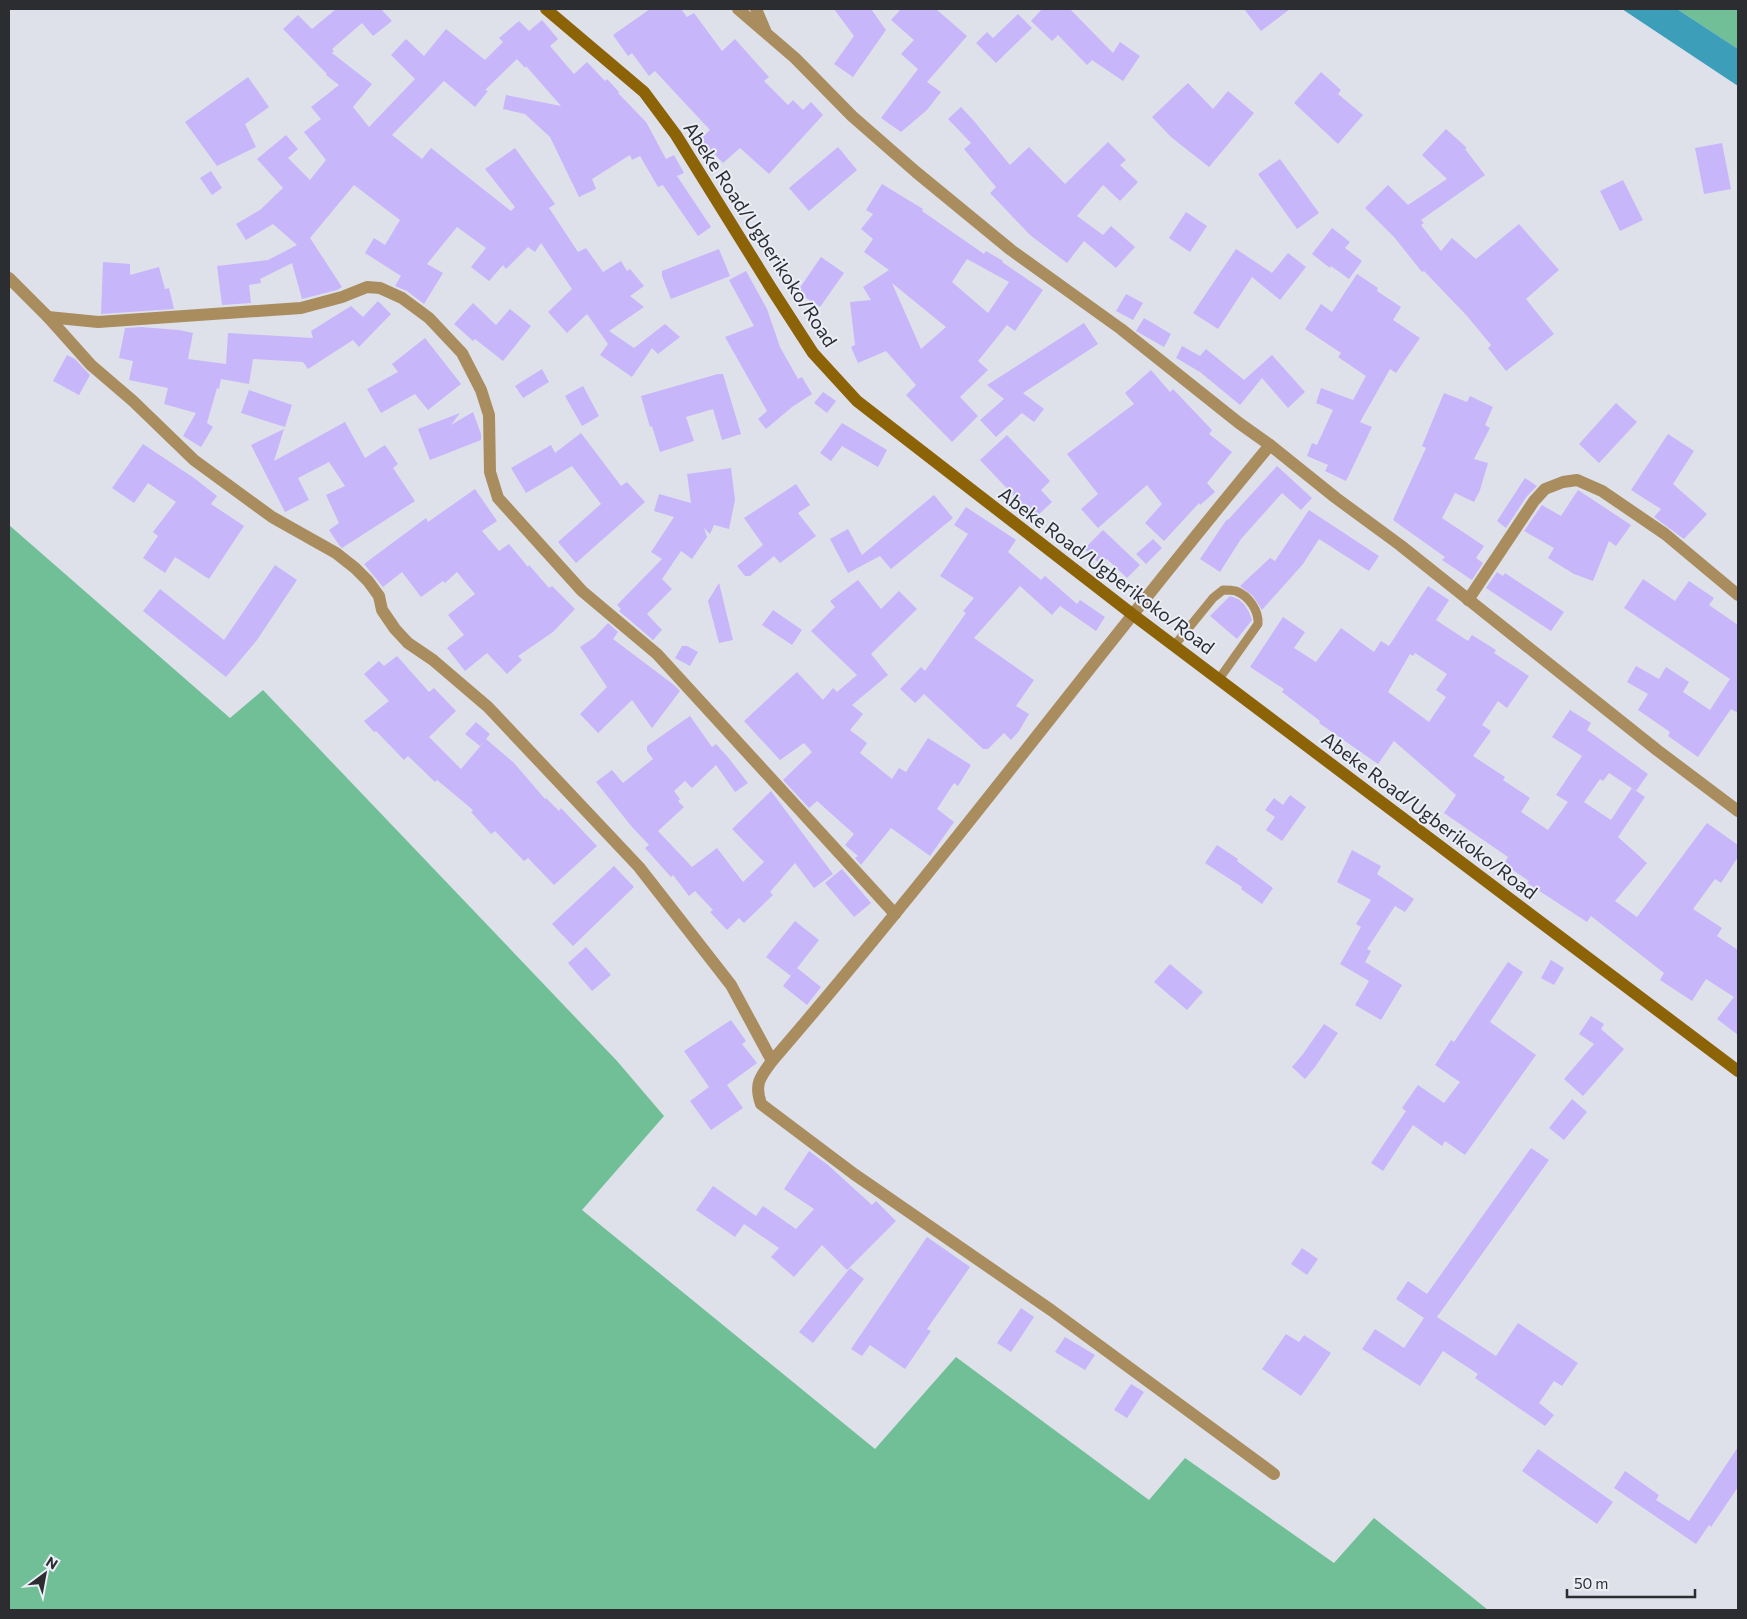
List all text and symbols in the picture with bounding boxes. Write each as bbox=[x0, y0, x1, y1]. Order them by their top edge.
street label: Abeke Road/Ugberikoko/Road bbox=[679, 117, 843, 351]
street label: Abeke Road/Ugberikoko/Road bbox=[995, 481, 1219, 659]
street label: Abeke Road/Ugberikoko/Road bbox=[1318, 726, 1542, 904]
north arrow bbox=[20, 1549, 70, 1599]
text: N bbox=[43, 1553, 61, 1573]
scale bar bbox=[1567, 1566, 1694, 1598]
text: 50 m bbox=[1574, 1574, 1608, 1592]

